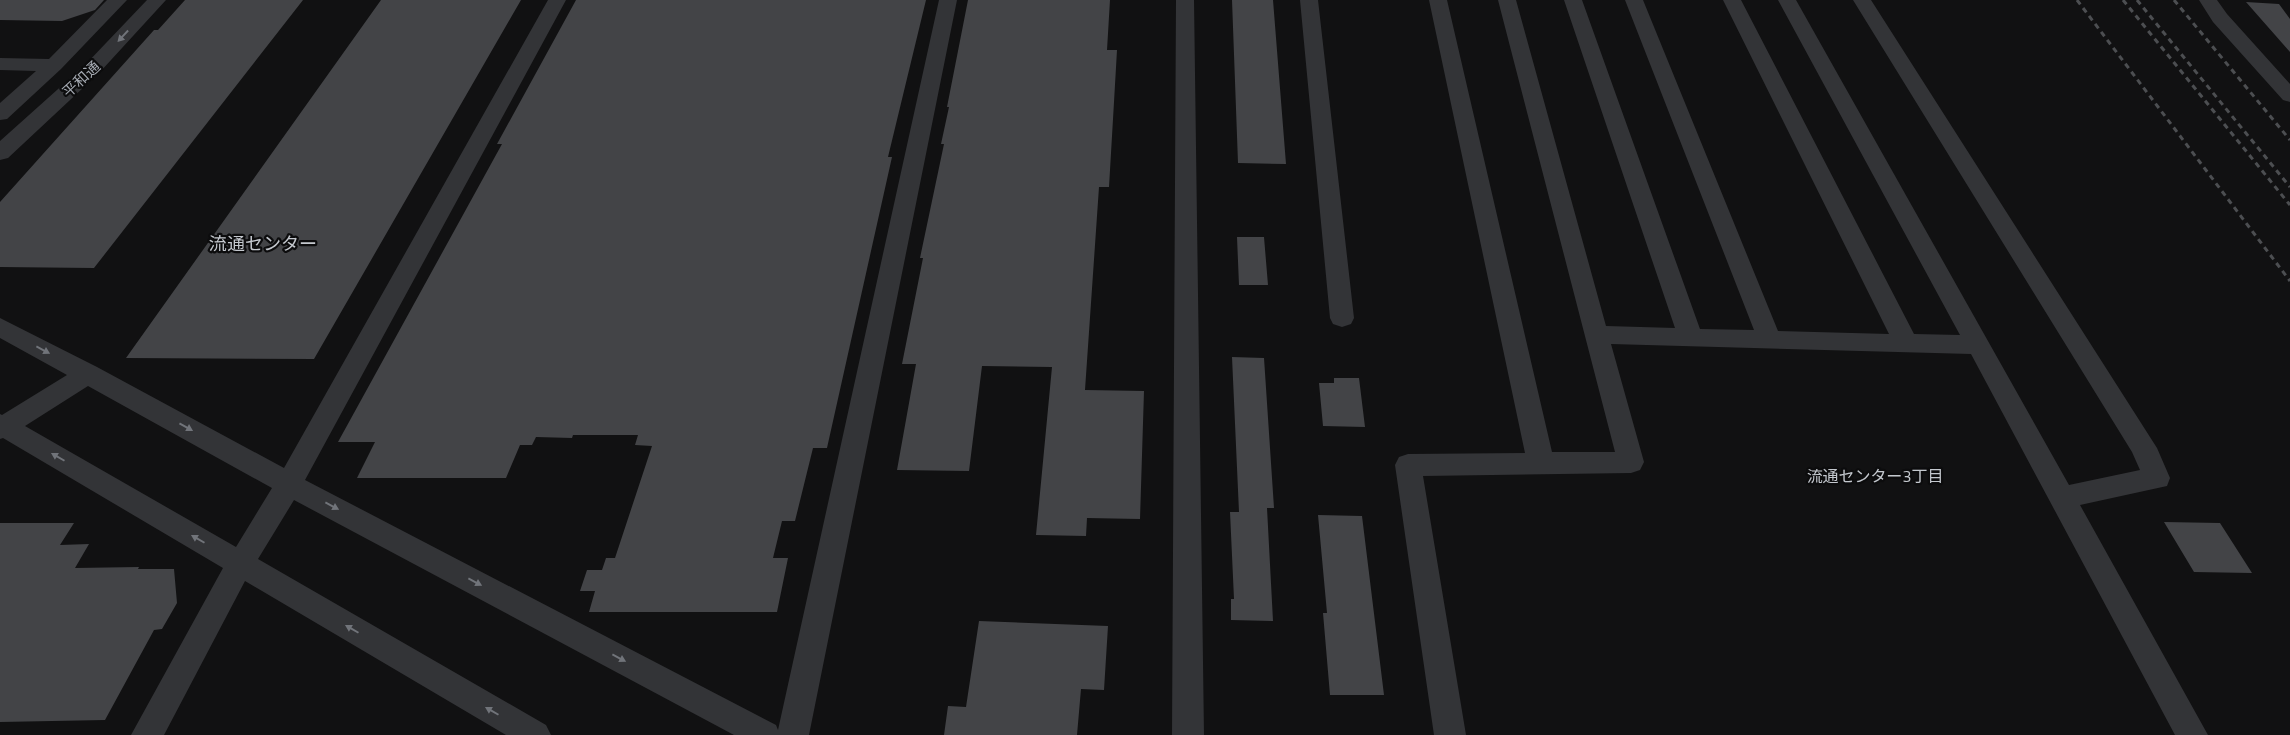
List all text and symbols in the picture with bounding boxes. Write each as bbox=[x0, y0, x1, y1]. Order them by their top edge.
one-way arrow bbox=[118, 29, 129, 42]
street label: 平和通 bbox=[57, 55, 105, 103]
district label: 流通センター bbox=[209, 230, 317, 257]
one-way arrow bbox=[36, 346, 50, 354]
one-way arrow bbox=[179, 423, 193, 432]
one-way arrow bbox=[51, 453, 64, 462]
district label: 流通センター3丁目 bbox=[1807, 464, 1943, 488]
one-way arrow bbox=[324, 502, 339, 510]
one-way arrow bbox=[191, 535, 205, 544]
one-way arrow bbox=[468, 578, 483, 586]
one-way arrow bbox=[345, 625, 359, 633]
one-way arrow bbox=[612, 654, 626, 662]
one-way arrow bbox=[486, 706, 499, 715]

